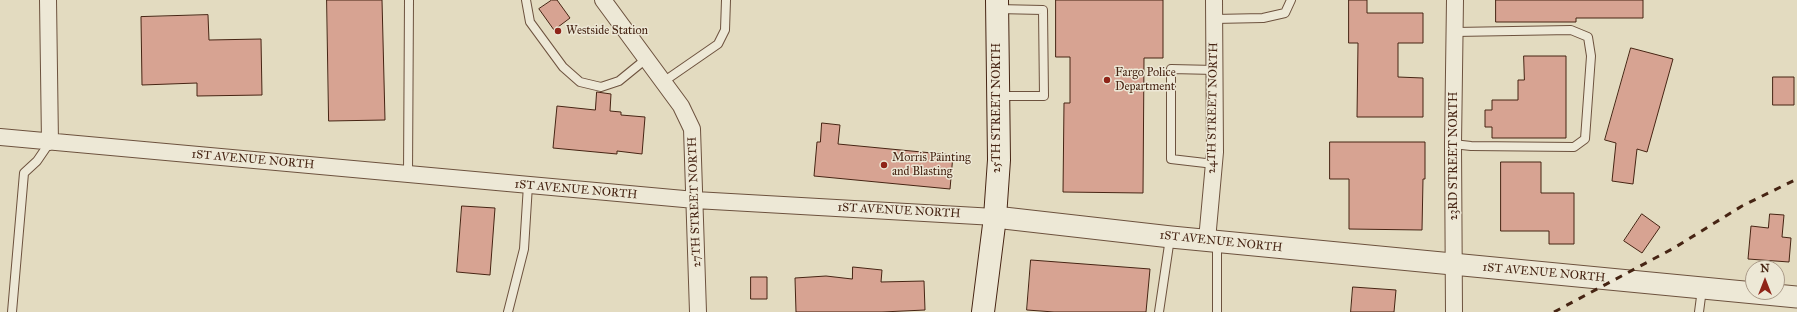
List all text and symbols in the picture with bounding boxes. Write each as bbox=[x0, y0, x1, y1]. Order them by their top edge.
place label: Westside Station bbox=[566, 24, 648, 38]
marker: Westside Station bbox=[553, 26, 563, 36]
street label: 24TH STREET NORTH bbox=[1205, 42, 1221, 174]
street label: 25TH STREET NORTH bbox=[990, 43, 1004, 173]
place label: Fargo Police Department bbox=[1115, 66, 1176, 94]
marker: Fargo Police Department bbox=[1102, 75, 1112, 85]
street label: 23RD STREET NORTH bbox=[1447, 92, 1461, 220]
street label: 27TH STREET NORTH bbox=[686, 136, 704, 268]
street label: 1ST AVENUE NORTH bbox=[191, 147, 315, 173]
place label: Morris Painting and Blasting bbox=[892, 151, 971, 179]
marker: Morris Painting and Blasting bbox=[879, 160, 889, 170]
street label: 1ST AVENUE NORTH bbox=[514, 177, 638, 203]
street label: 1ST AVENUE NORTH bbox=[837, 201, 961, 221]
street label: 1ST AVENUE NORTH bbox=[1159, 228, 1283, 256]
street label: 1ST AVENUE NORTH bbox=[1482, 260, 1606, 286]
north arrow bbox=[1745, 260, 1785, 300]
text: N bbox=[1760, 262, 1770, 275]

